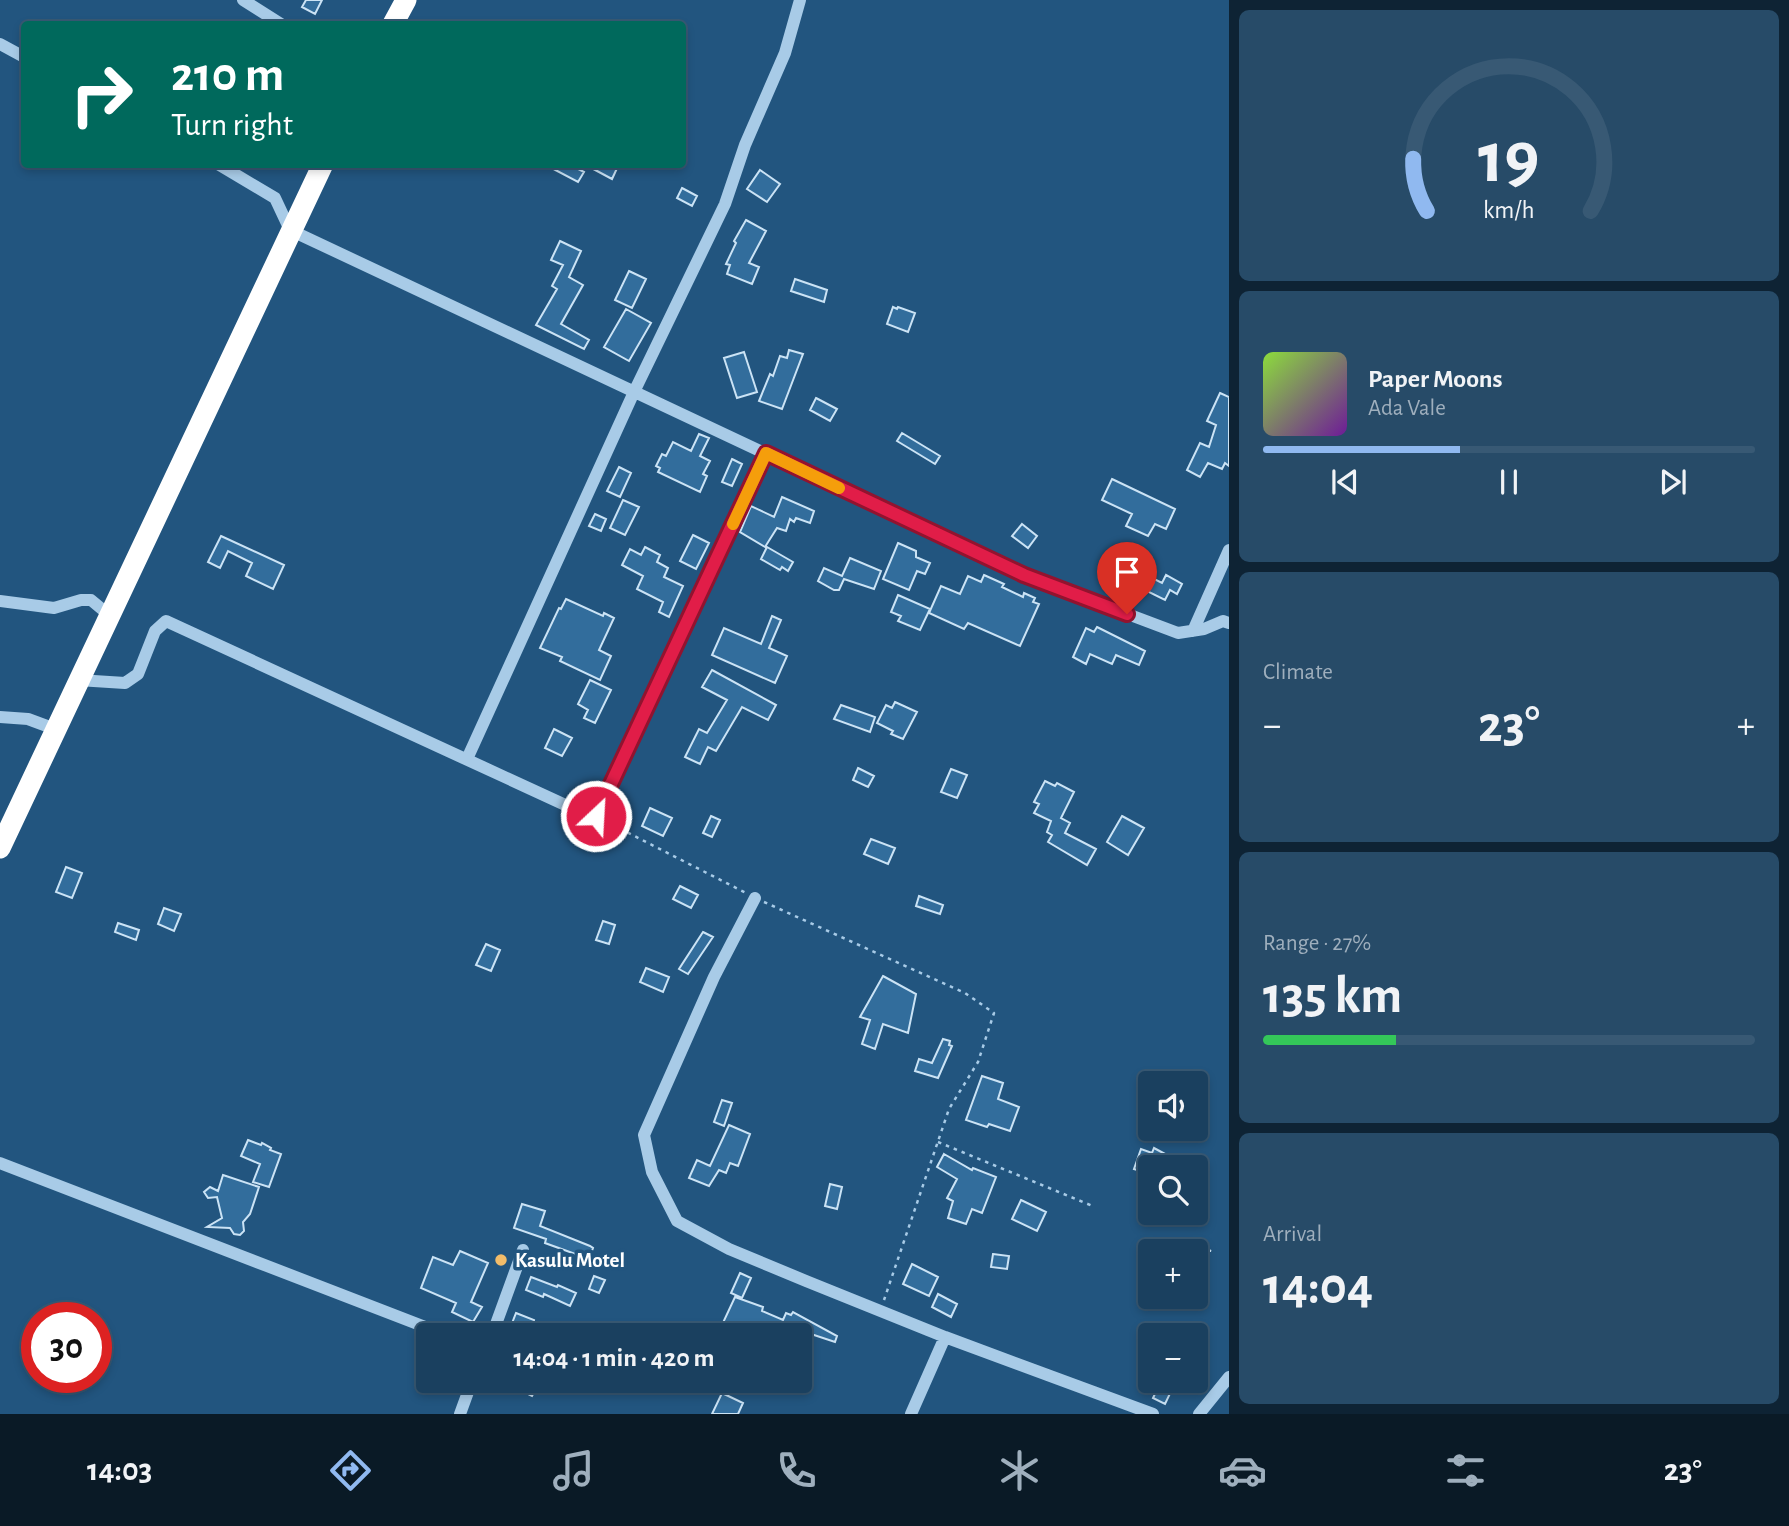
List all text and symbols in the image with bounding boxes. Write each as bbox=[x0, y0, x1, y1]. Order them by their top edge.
icon: right bbox=[56, 49, 147, 140]
text: 210 m bbox=[171, 51, 284, 100]
text: Turn right bbox=[171, 109, 293, 141]
text: 19 bbox=[1478, 124, 1540, 197]
text: km/h bbox=[1483, 198, 1535, 223]
text: Paper Moons bbox=[1368, 366, 1503, 392]
text: Ada Vale bbox=[1368, 397, 1446, 420]
icon: previous bbox=[1326, 463, 1364, 501]
icon: pause bbox=[1490, 463, 1528, 501]
icon: next bbox=[1654, 463, 1692, 501]
pin bbox=[1097, 542, 1157, 614]
icon: arrive bbox=[1108, 553, 1146, 591]
text: Climate bbox=[1263, 661, 1333, 684]
text: 23° bbox=[1478, 699, 1540, 751]
text: − bbox=[1263, 707, 1281, 745]
text: + bbox=[1737, 707, 1755, 745]
position arrow bbox=[559, 779, 633, 853]
text: Range · 27% bbox=[1263, 932, 1371, 955]
text: 135 km bbox=[1263, 970, 1402, 1022]
map controls bbox=[1138, 1071, 1208, 1393]
button: sound bbox=[1138, 1071, 1208, 1141]
button: search bbox=[1138, 1155, 1208, 1225]
text: Arrival bbox=[1263, 1223, 1322, 1246]
button: + bbox=[1138, 1239, 1208, 1309]
place label: Kasulu Motel bbox=[515, 1250, 625, 1271]
marker: Kasulu Motel bbox=[493, 1252, 509, 1268]
text: 14:04 bbox=[1263, 1261, 1373, 1313]
speed limit sign: 30 bbox=[21, 1302, 112, 1393]
button: − bbox=[1138, 1323, 1208, 1393]
text: 14:04 · 1 min · 420 m bbox=[513, 1345, 715, 1371]
icon: directions bbox=[326, 1446, 375, 1495]
icon: music bbox=[549, 1446, 598, 1495]
icon: phone bbox=[772, 1446, 821, 1495]
icon: climate bbox=[995, 1446, 1044, 1495]
icon: car bbox=[1218, 1446, 1267, 1495]
icon: filters bbox=[1441, 1446, 1490, 1495]
text: 14:03 bbox=[87, 1454, 152, 1486]
text: 23° bbox=[1664, 1454, 1702, 1486]

